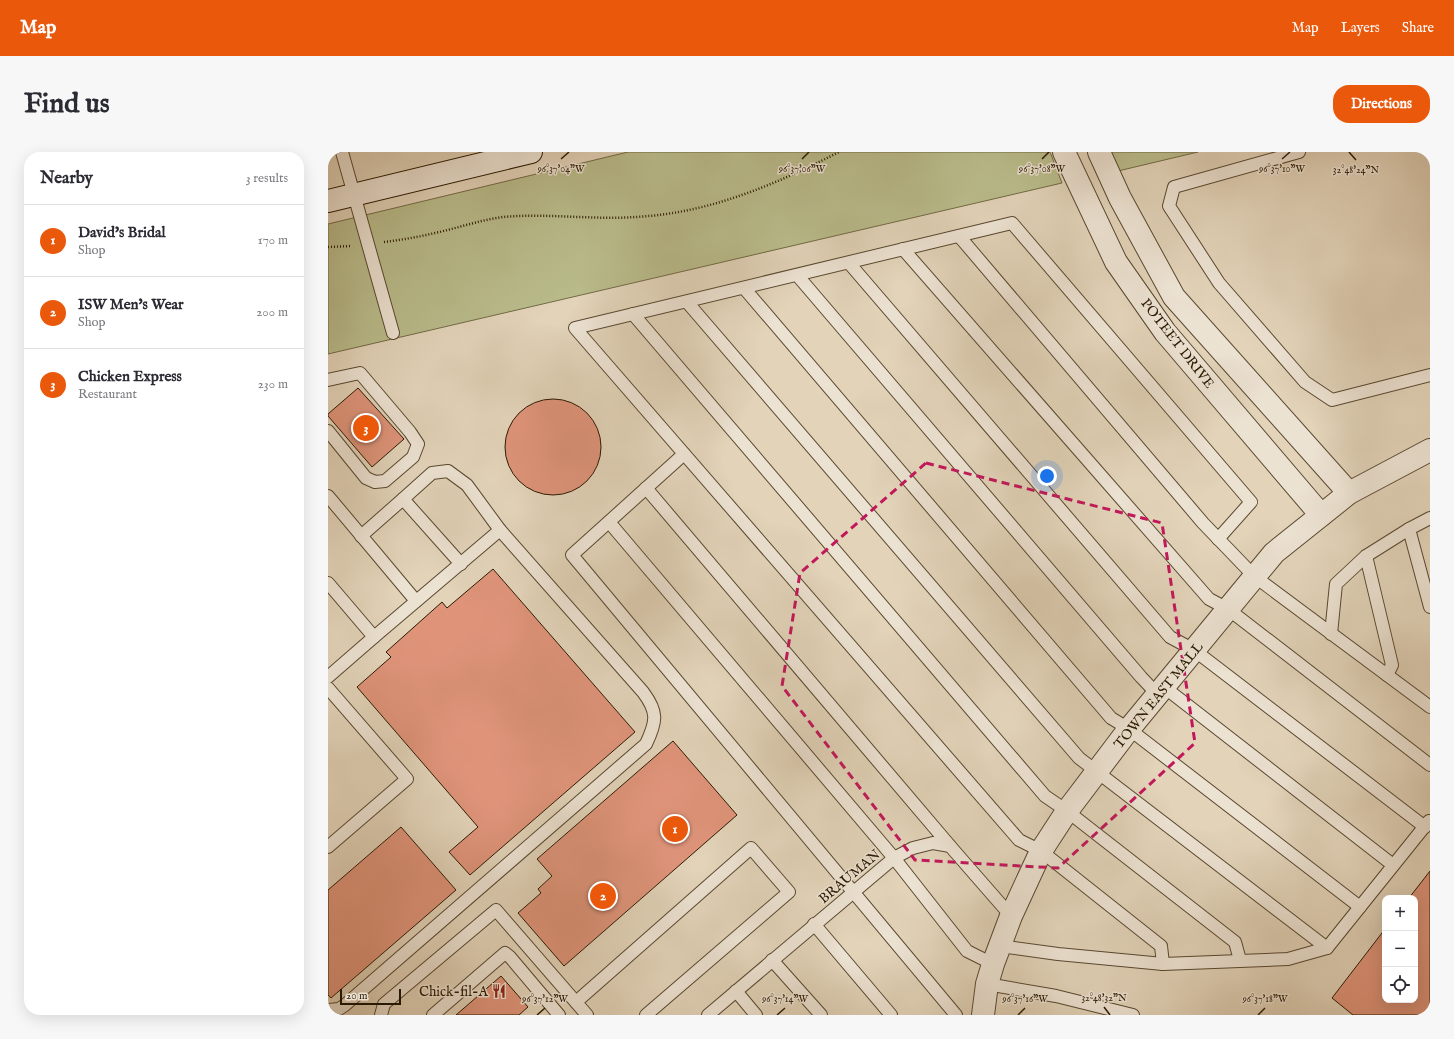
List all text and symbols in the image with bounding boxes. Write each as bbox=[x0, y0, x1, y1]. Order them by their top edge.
text: Map bbox=[20, 16, 56, 40]
text: Map bbox=[1292, 19, 1319, 37]
text: Layers bbox=[1341, 19, 1380, 37]
text: Share bbox=[1402, 19, 1434, 37]
button: Directions bbox=[1333, 85, 1430, 123]
text: Find us bbox=[24, 87, 110, 122]
text: 96°37'04"W bbox=[536, 163, 585, 176]
text: 96°37'06"W bbox=[778, 163, 826, 176]
text: 96°37'08"W bbox=[1018, 163, 1066, 176]
text: 96°37'10"W bbox=[1258, 163, 1305, 176]
text: 32°48'24"N bbox=[1333, 164, 1380, 177]
text: Nearby bbox=[40, 168, 93, 189]
text: 3 results bbox=[246, 170, 288, 187]
text: David's Bridal bbox=[78, 223, 166, 242]
text: 1 bbox=[51, 232, 55, 249]
text: 170 m bbox=[258, 232, 288, 249]
text: Shop bbox=[78, 242, 106, 259]
text: ISW Men's Wear bbox=[78, 295, 184, 314]
street label: POTEET DRIVE bbox=[1137, 295, 1218, 392]
text: 2 bbox=[50, 304, 56, 321]
text: 200 m bbox=[256, 304, 288, 321]
text: Shop bbox=[78, 314, 106, 331]
text: Chicken Express bbox=[78, 367, 182, 386]
text: 3 bbox=[51, 376, 55, 393]
text: 230 m bbox=[258, 376, 288, 393]
text: Restaurant bbox=[78, 386, 137, 403]
pin: 3 bbox=[353, 413, 379, 443]
your location bbox=[1037, 466, 1057, 486]
street label: TOWN EAST MALL bbox=[1110, 639, 1207, 753]
pin: 1 bbox=[662, 814, 688, 844]
street label: BRAUMAN bbox=[815, 846, 884, 908]
pin: 2 bbox=[590, 881, 616, 911]
map controls bbox=[1382, 895, 1418, 1003]
button: + bbox=[1382, 895, 1418, 931]
button: − bbox=[1382, 931, 1418, 967]
button: locate bbox=[1382, 967, 1418, 1003]
place label: Chick-fil-A bbox=[419, 983, 489, 1001]
restaurant icon: Chick-fil-A bbox=[491, 983, 507, 999]
scale bar bbox=[340, 987, 401, 1006]
text: 20 m bbox=[346, 989, 367, 1003]
text: 32°48'32"N bbox=[1081, 992, 1127, 1005]
text: 96°37'12"W bbox=[521, 993, 568, 1006]
text: 96°37'14"W bbox=[761, 993, 808, 1006]
text: 96°37'16"W bbox=[1001, 993, 1048, 1006]
text: 96°37'18"W bbox=[1241, 993, 1288, 1006]

